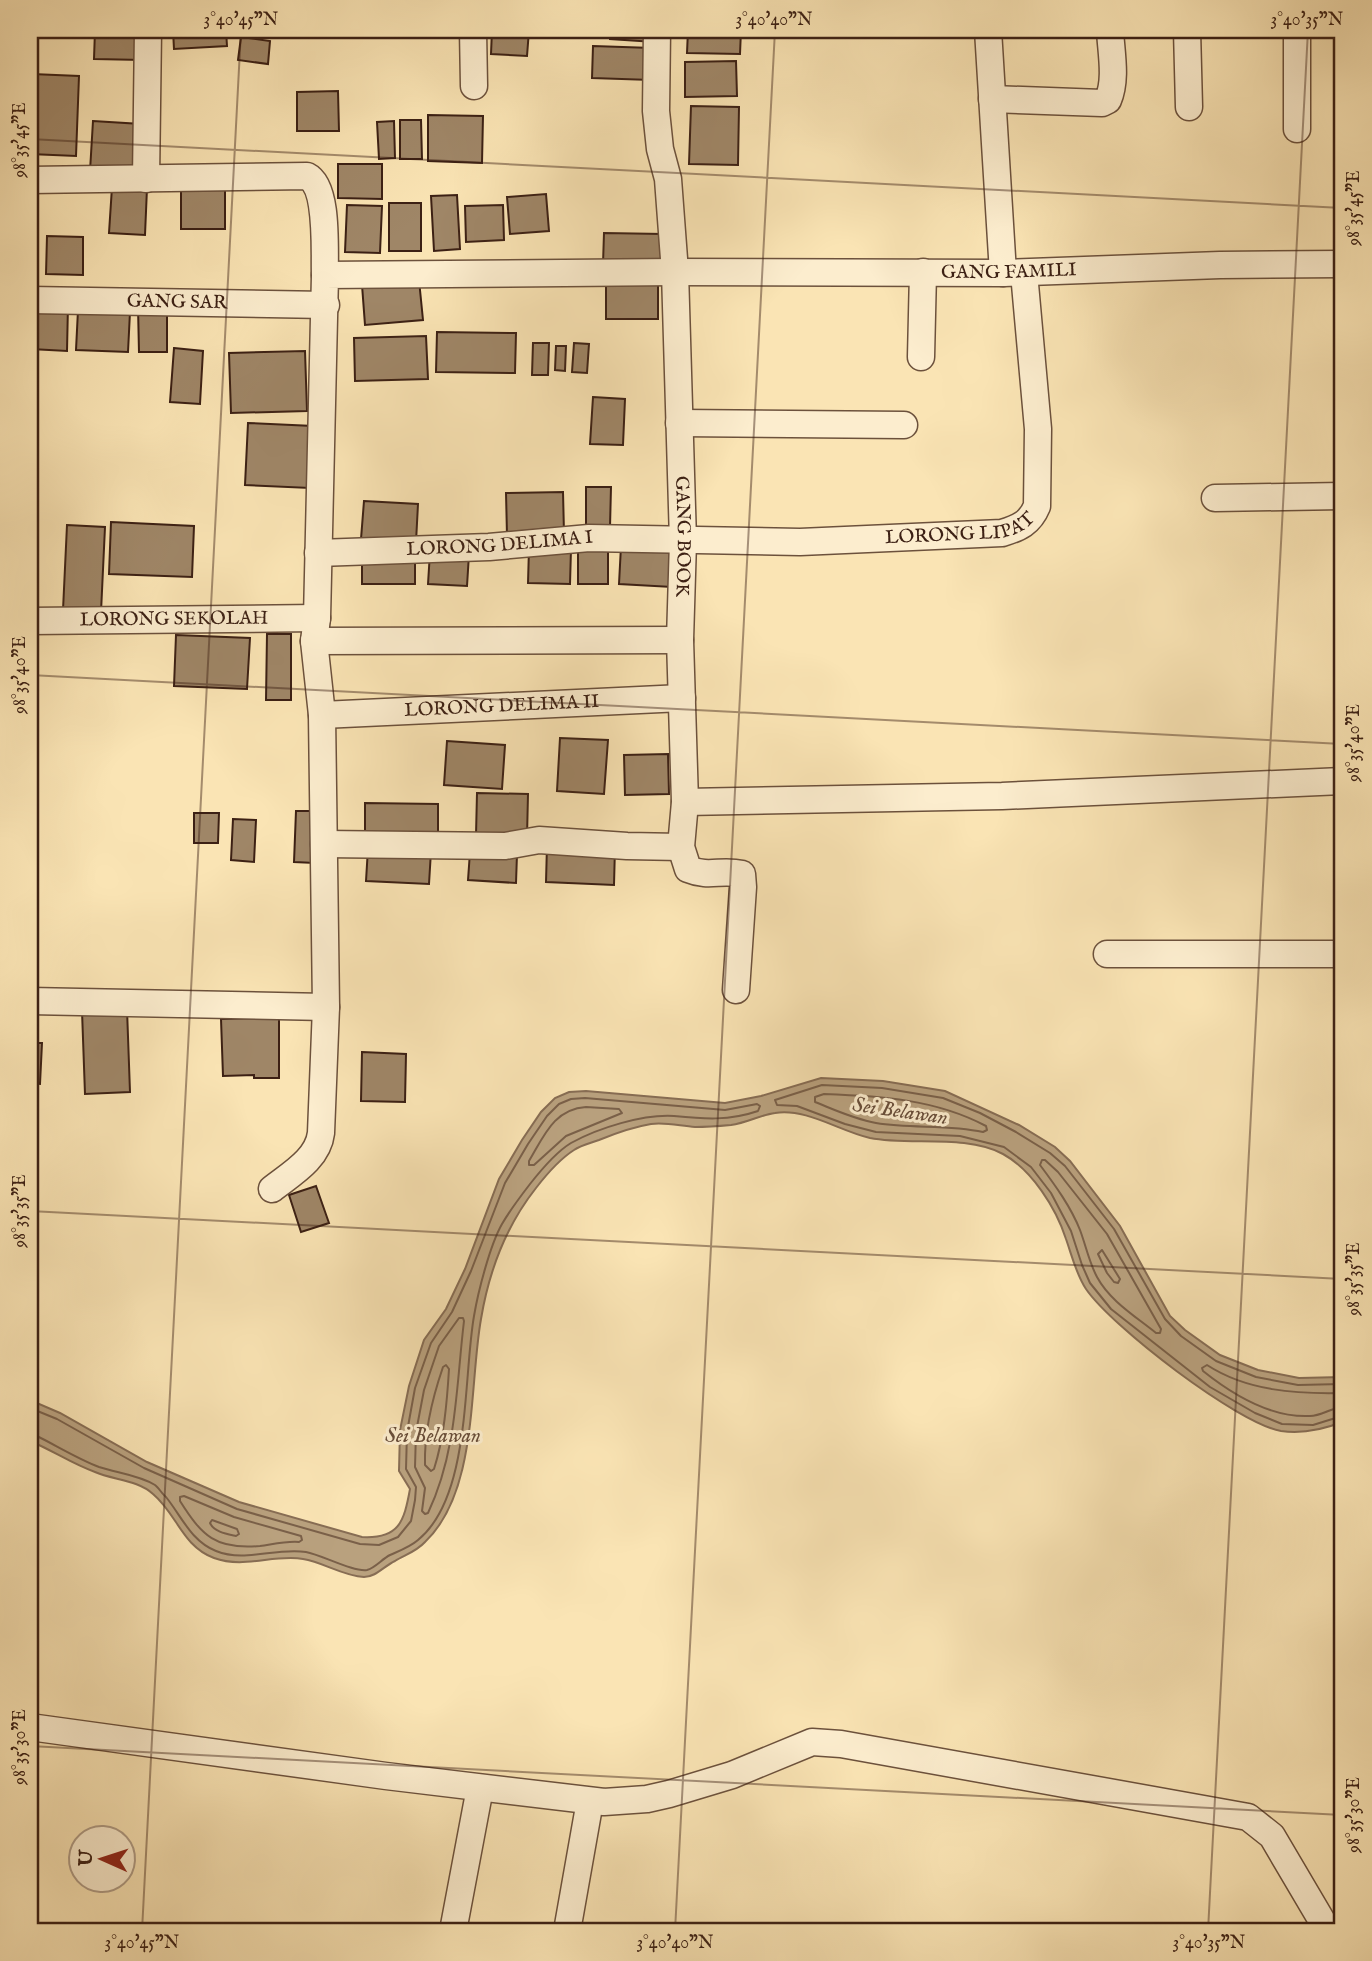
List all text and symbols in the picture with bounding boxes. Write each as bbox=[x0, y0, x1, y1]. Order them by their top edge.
text: 3°40'45"N bbox=[204, 9, 279, 32]
text: 3°40'40"N bbox=[735, 9, 813, 32]
text: 3°40'35"N bbox=[1271, 9, 1344, 32]
text: 98°35'45"E bbox=[9, 102, 32, 179]
text: 98°35'45"E bbox=[1343, 170, 1366, 247]
street label: GANG FAMILI bbox=[941, 258, 1077, 285]
street label: GANG SAR bbox=[127, 290, 228, 315]
street label: GANG BOOK bbox=[669, 476, 695, 597]
street label: LORONG LIPAT bbox=[885, 507, 1041, 550]
street label: LORONG DELIMA I bbox=[406, 526, 594, 562]
street label: LORONG SEKOLAH bbox=[80, 607, 268, 632]
text: 98°35'40"E bbox=[9, 636, 32, 715]
street label: LORONG DELIMA II bbox=[404, 690, 600, 723]
text: 98°35'40"E bbox=[1343, 704, 1366, 783]
water label: Sei Belawan bbox=[851, 1092, 949, 1132]
text: 98°35'35"E bbox=[9, 1174, 32, 1249]
text: 98°35'35"E bbox=[1343, 1242, 1366, 1317]
water label: Sei Belawan bbox=[385, 1423, 481, 1450]
text: 98°35'30"E bbox=[9, 1709, 32, 1786]
text: 98°35'30"E bbox=[1343, 1777, 1366, 1854]
north arrow bbox=[66, 1825, 136, 1895]
text: U bbox=[75, 1849, 99, 1868]
text: 3°40'45"N bbox=[105, 1932, 180, 1955]
text: 3°40'40"N bbox=[636, 1932, 714, 1955]
text: 3°40'35"N bbox=[1173, 1932, 1246, 1955]

